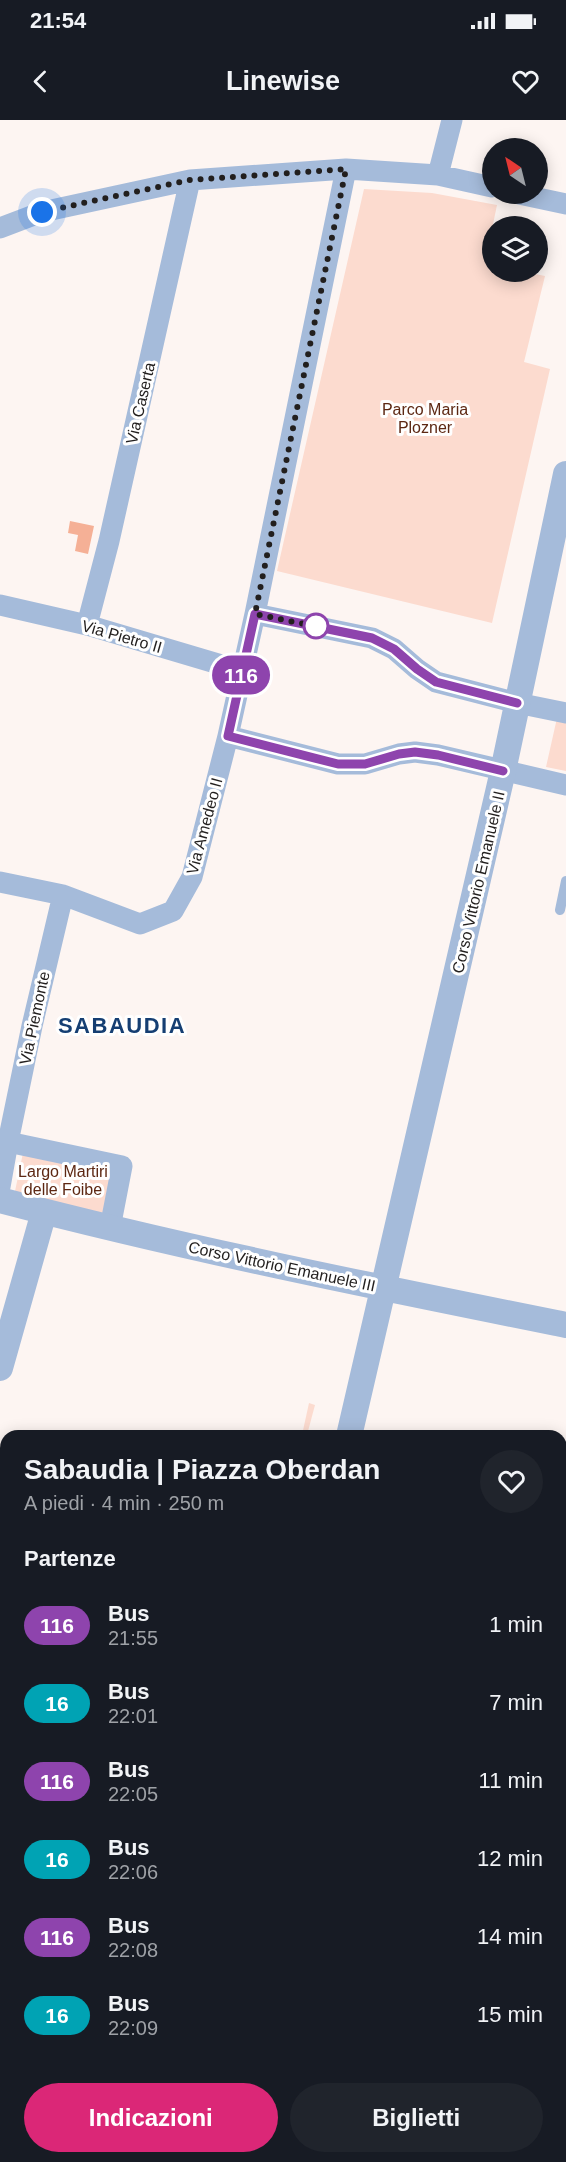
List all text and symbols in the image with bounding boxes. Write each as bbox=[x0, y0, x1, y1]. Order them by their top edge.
text: 21:54 bbox=[30, 8, 86, 33]
icon: back bbox=[24, 65, 57, 98]
icon: heart bbox=[509, 65, 542, 98]
text: Linewise bbox=[226, 66, 340, 96]
north arrow bbox=[482, 138, 548, 204]
map controls bbox=[482, 138, 548, 282]
your location bbox=[27, 197, 57, 227]
button: layers bbox=[482, 216, 548, 282]
street label: Via Caserta bbox=[123, 361, 158, 446]
park label: Parco Maria Plozner bbox=[382, 401, 468, 436]
unlabelled marker bbox=[303, 613, 329, 639]
street label: Via Pietro II bbox=[80, 617, 164, 656]
line badge: 116 bbox=[206, 656, 276, 694]
text: 116 bbox=[224, 664, 258, 687]
street label: Via Amedeo II bbox=[183, 776, 226, 876]
street label: Corso Vittorio Emanuele II bbox=[449, 789, 508, 975]
street label: Via Piemonte bbox=[16, 970, 53, 1066]
district label: SABAUDIA bbox=[58, 1013, 186, 1038]
park label: Largo Martiri delle Foibe bbox=[18, 1163, 108, 1198]
street label: Corso Vittorio Emanuele III bbox=[187, 1238, 377, 1295]
button: heart bbox=[480, 1450, 543, 1513]
text: Sabaudia | Piazza Oberdan bbox=[24, 1454, 380, 1485]
text: A piedi · 4 min · 250 m bbox=[24, 1492, 224, 1514]
text: Partenze bbox=[24, 1546, 116, 1571]
text: Bus bbox=[108, 1601, 150, 1626]
text: 1 min bbox=[489, 1612, 543, 1637]
text: 116 bbox=[40, 1614, 74, 1637]
text: 21:55 bbox=[108, 1627, 158, 1649]
text: Bus bbox=[108, 1679, 150, 1704]
text: 7 min bbox=[489, 1690, 543, 1715]
text: 16 bbox=[45, 1692, 69, 1715]
text: 22:01 bbox=[108, 1705, 158, 1727]
text: Bus bbox=[108, 1757, 150, 1782]
text: 11 min bbox=[479, 1768, 543, 1793]
text: 116 bbox=[40, 1770, 74, 1793]
text: 22:05 bbox=[108, 1783, 158, 1805]
text: Bus bbox=[108, 1835, 150, 1860]
text: 12 min bbox=[477, 1846, 543, 1871]
text: 16 bbox=[45, 1848, 69, 1871]
text: 22:06 bbox=[108, 1861, 158, 1883]
text: Bus bbox=[108, 1913, 150, 1938]
text: 14 min bbox=[477, 1924, 543, 1949]
text: 116 bbox=[40, 1926, 74, 1949]
text: 22:08 bbox=[108, 1939, 158, 1961]
text: Bus bbox=[108, 1991, 150, 2016]
text: 15 min bbox=[477, 2002, 543, 2027]
text: 16 bbox=[45, 2004, 69, 2027]
text: 22:09 bbox=[108, 2017, 158, 2039]
button: Indicazioni bbox=[24, 2083, 278, 2152]
button: Biglietti bbox=[290, 2083, 543, 2152]

